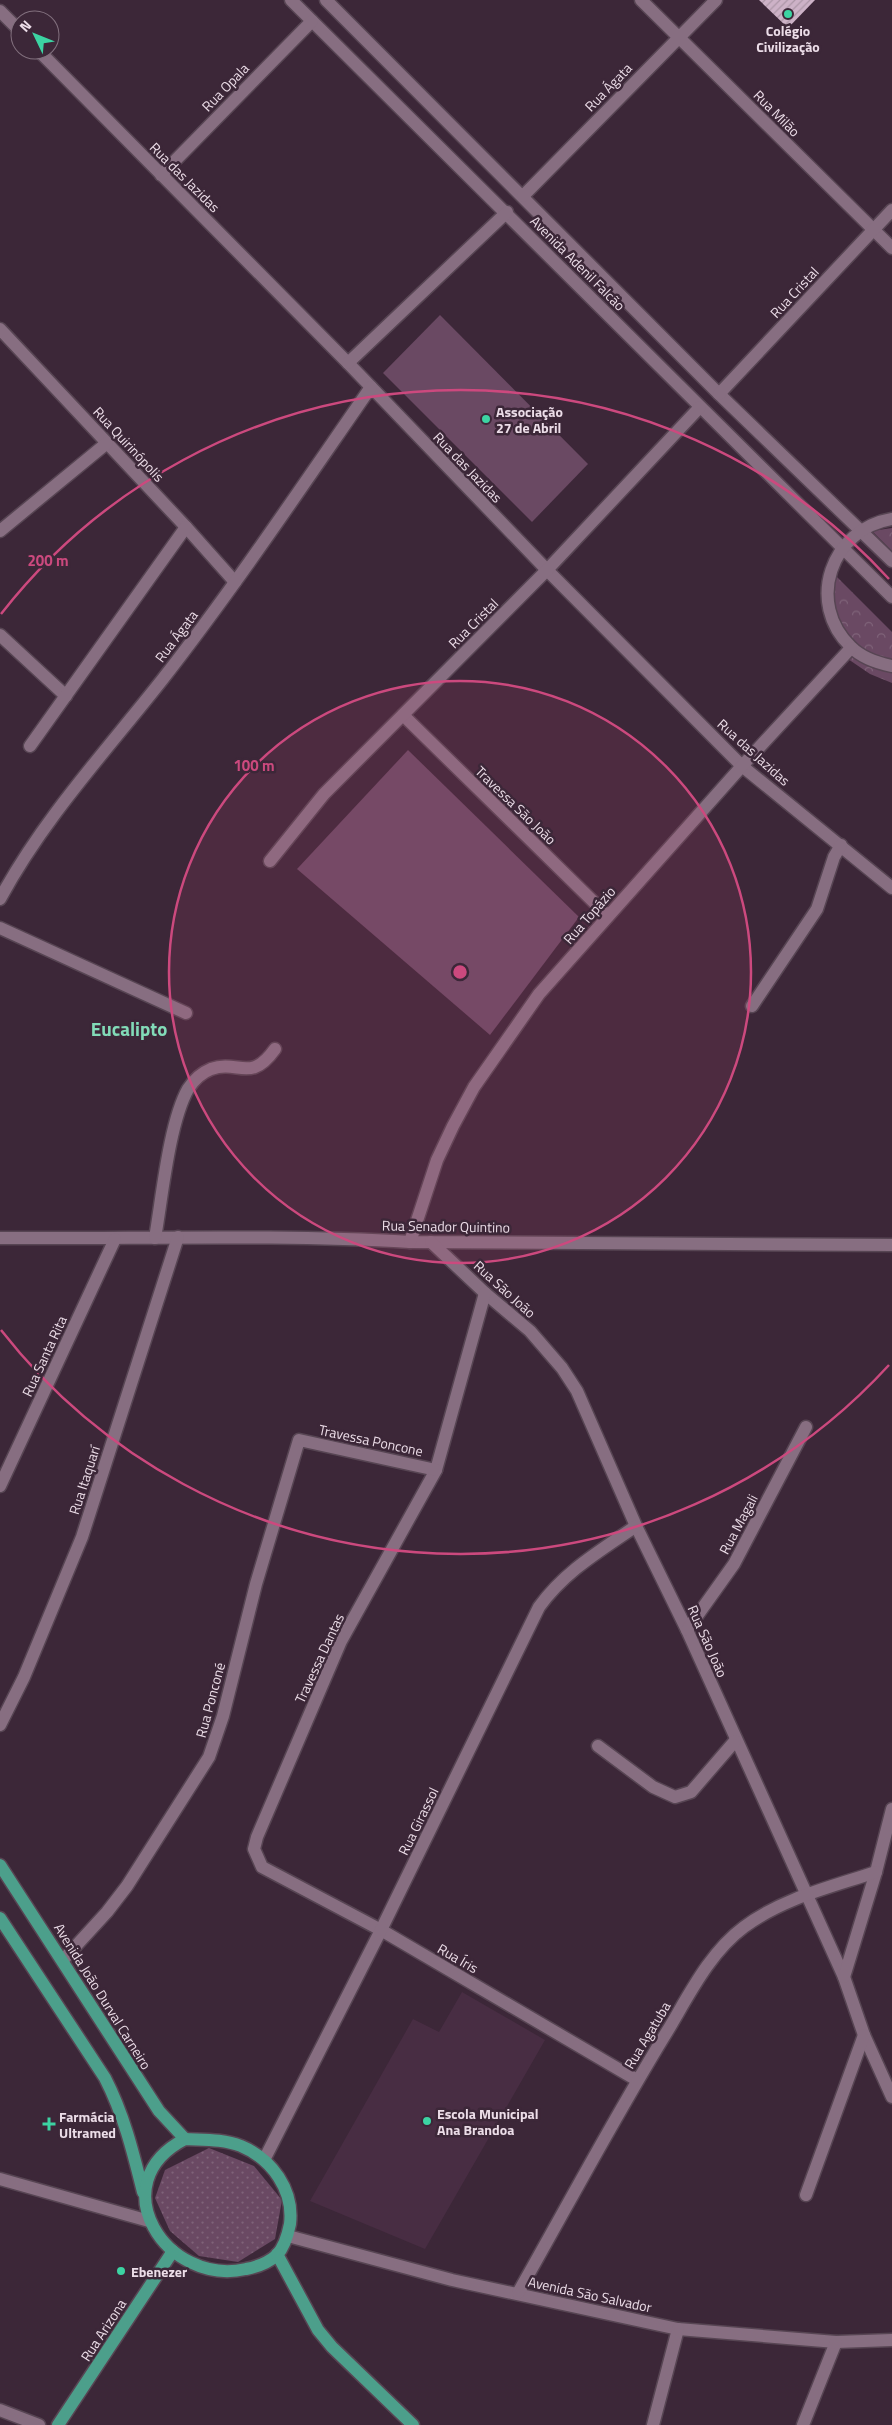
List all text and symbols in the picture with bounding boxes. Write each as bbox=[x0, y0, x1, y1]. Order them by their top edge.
marker: Colégio Civilização bbox=[782, 8, 794, 20]
north arrow bbox=[10, 10, 60, 60]
text: N bbox=[14, 15, 36, 37]
place label: Colégio Civilização bbox=[756, 20, 820, 57]
street label: Rua Opala bbox=[197, 58, 253, 116]
street label: Rua Ágata bbox=[579, 58, 637, 116]
street label: Rua Milão bbox=[749, 85, 805, 141]
street label: Rua das Jazidas bbox=[145, 137, 225, 217]
street label: Avenida Adenil Falcão bbox=[526, 211, 630, 315]
street label: Rua Cristal bbox=[765, 262, 823, 322]
place label: Associação 27 de Abril bbox=[496, 401, 563, 438]
street label: Rua Quirinópolis bbox=[88, 402, 170, 486]
marker: Associação 27 de Abril bbox=[480, 413, 492, 425]
street label: Rua das Jazidas bbox=[429, 427, 507, 507]
text: 200 m bbox=[27, 549, 69, 572]
street label: Rua Cristal bbox=[443, 593, 503, 653]
street label: Rua Ágata bbox=[149, 606, 203, 666]
street label: Rua das Jazidas bbox=[713, 714, 795, 790]
text: 100 m bbox=[233, 754, 275, 777]
street label: Travessa São João bbox=[471, 761, 561, 849]
street label: Rua Topázio bbox=[558, 881, 620, 949]
centre of rings bbox=[451, 963, 469, 981]
district label: Eucalipto bbox=[91, 1014, 167, 1043]
street label: Rua Senador Quintino bbox=[382, 1214, 510, 1238]
street label: Rua São João bbox=[469, 1255, 541, 1323]
street label: Rua Santa Rita bbox=[16, 1312, 72, 1400]
street label: Travessa Poncone bbox=[317, 1419, 425, 1461]
street label: Rua Itaquarí bbox=[63, 1442, 105, 1517]
street label: Rua Magali bbox=[713, 1490, 763, 1558]
street label: Rua São João bbox=[683, 1602, 733, 1680]
street label: Travessa Dantas bbox=[289, 1610, 349, 1706]
street label: Rua Ponconé bbox=[190, 1660, 230, 1740]
street label: Rua Girassol bbox=[392, 1783, 444, 1859]
street label: Avenida João Durval Carneiro bbox=[49, 1919, 157, 2073]
street label: Rua Íris bbox=[434, 1938, 482, 1978]
street label: Rua Agatuba bbox=[619, 1997, 675, 2073]
place label: Escola Municipal Ana Brandoa bbox=[437, 2103, 539, 2140]
place label: Farmácia Ultramed bbox=[59, 2106, 116, 2143]
marker: Escola Municipal Ana Brandoa bbox=[421, 2115, 433, 2127]
marker: Farmácia Ultramed bbox=[43, 2118, 55, 2130]
place label: Ebenezer bbox=[131, 2261, 187, 2282]
marker: Ebenezer bbox=[115, 2265, 127, 2277]
street label: Avenida São Salvador bbox=[526, 2271, 654, 2317]
street label: Rua Arizona bbox=[75, 2295, 131, 2365]

